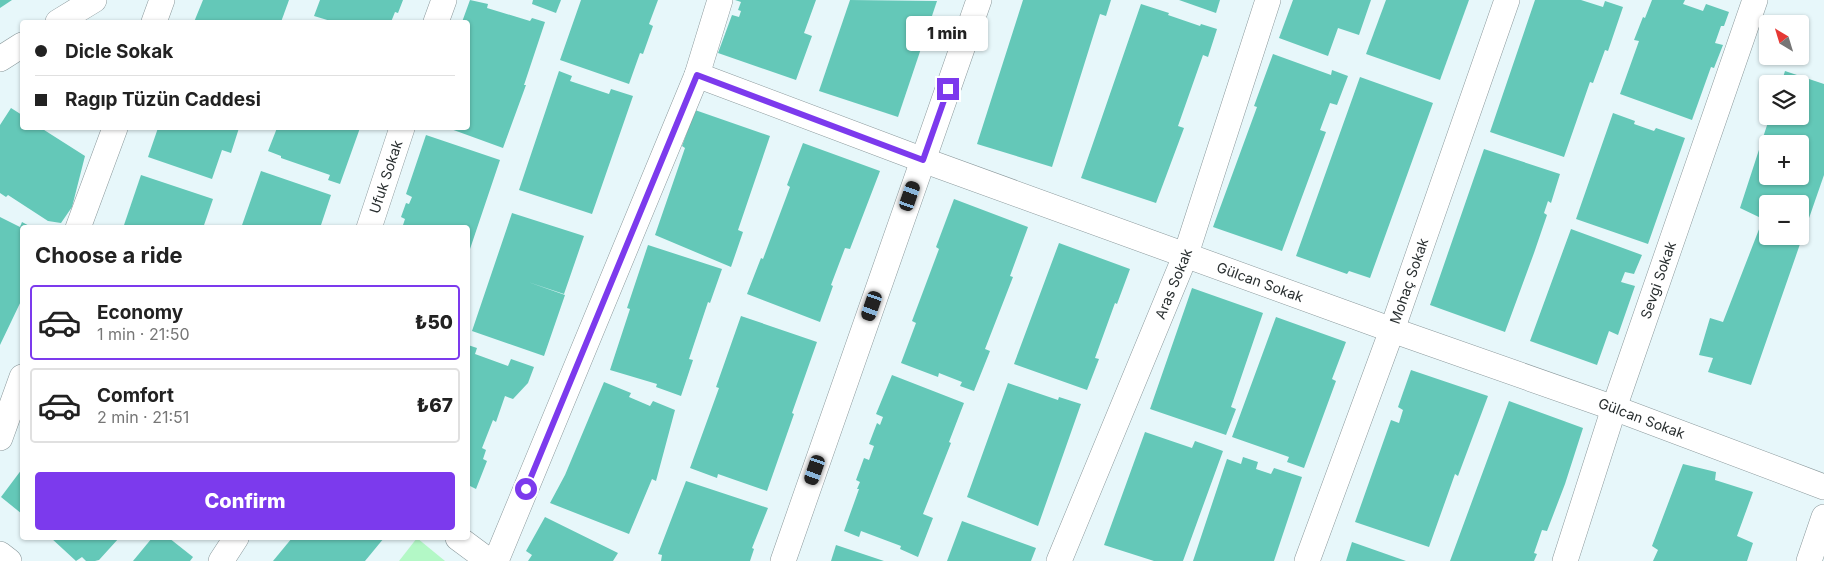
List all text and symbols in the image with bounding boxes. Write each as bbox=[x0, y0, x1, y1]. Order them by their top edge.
north arrow bbox=[1759, 15, 1809, 65]
map controls bbox=[1759, 15, 1809, 245]
callout: 1 min bbox=[907, 17, 989, 52]
text: 1 min bbox=[927, 23, 967, 43]
text: Dicle Sokak bbox=[65, 40, 173, 63]
button: layers bbox=[1759, 75, 1809, 125]
route end bbox=[937, 78, 959, 100]
text: Ragıp Tüzün Caddesi bbox=[65, 88, 261, 111]
button: + bbox=[1759, 135, 1809, 185]
street label: Ufuk Sokak bbox=[365, 137, 406, 215]
car bbox=[898, 179, 921, 213]
button: − bbox=[1759, 195, 1809, 245]
street label: Mohaç Sokak bbox=[1386, 235, 1431, 326]
street label: Sevgi Sokak bbox=[1636, 239, 1679, 321]
text: Choose a ride bbox=[35, 242, 183, 268]
street label: Aras Sokak bbox=[1151, 246, 1195, 321]
street label: Gülcan Sokak bbox=[1215, 258, 1306, 305]
car bbox=[860, 289, 883, 323]
icon: car bbox=[37, 300, 82, 345]
text: Economy bbox=[97, 301, 183, 324]
text: ₺50 bbox=[415, 311, 453, 334]
text: 1 min · 21:50 bbox=[97, 324, 190, 344]
icon: car bbox=[37, 383, 82, 428]
text: Comfort bbox=[97, 384, 174, 407]
text: ₺67 bbox=[417, 394, 453, 417]
street label: Gülcan Sokak bbox=[1596, 394, 1688, 442]
text: 2 min · 21:51 bbox=[97, 407, 189, 427]
car bbox=[803, 453, 826, 487]
button: Confirm bbox=[35, 472, 455, 530]
route start bbox=[515, 478, 537, 500]

